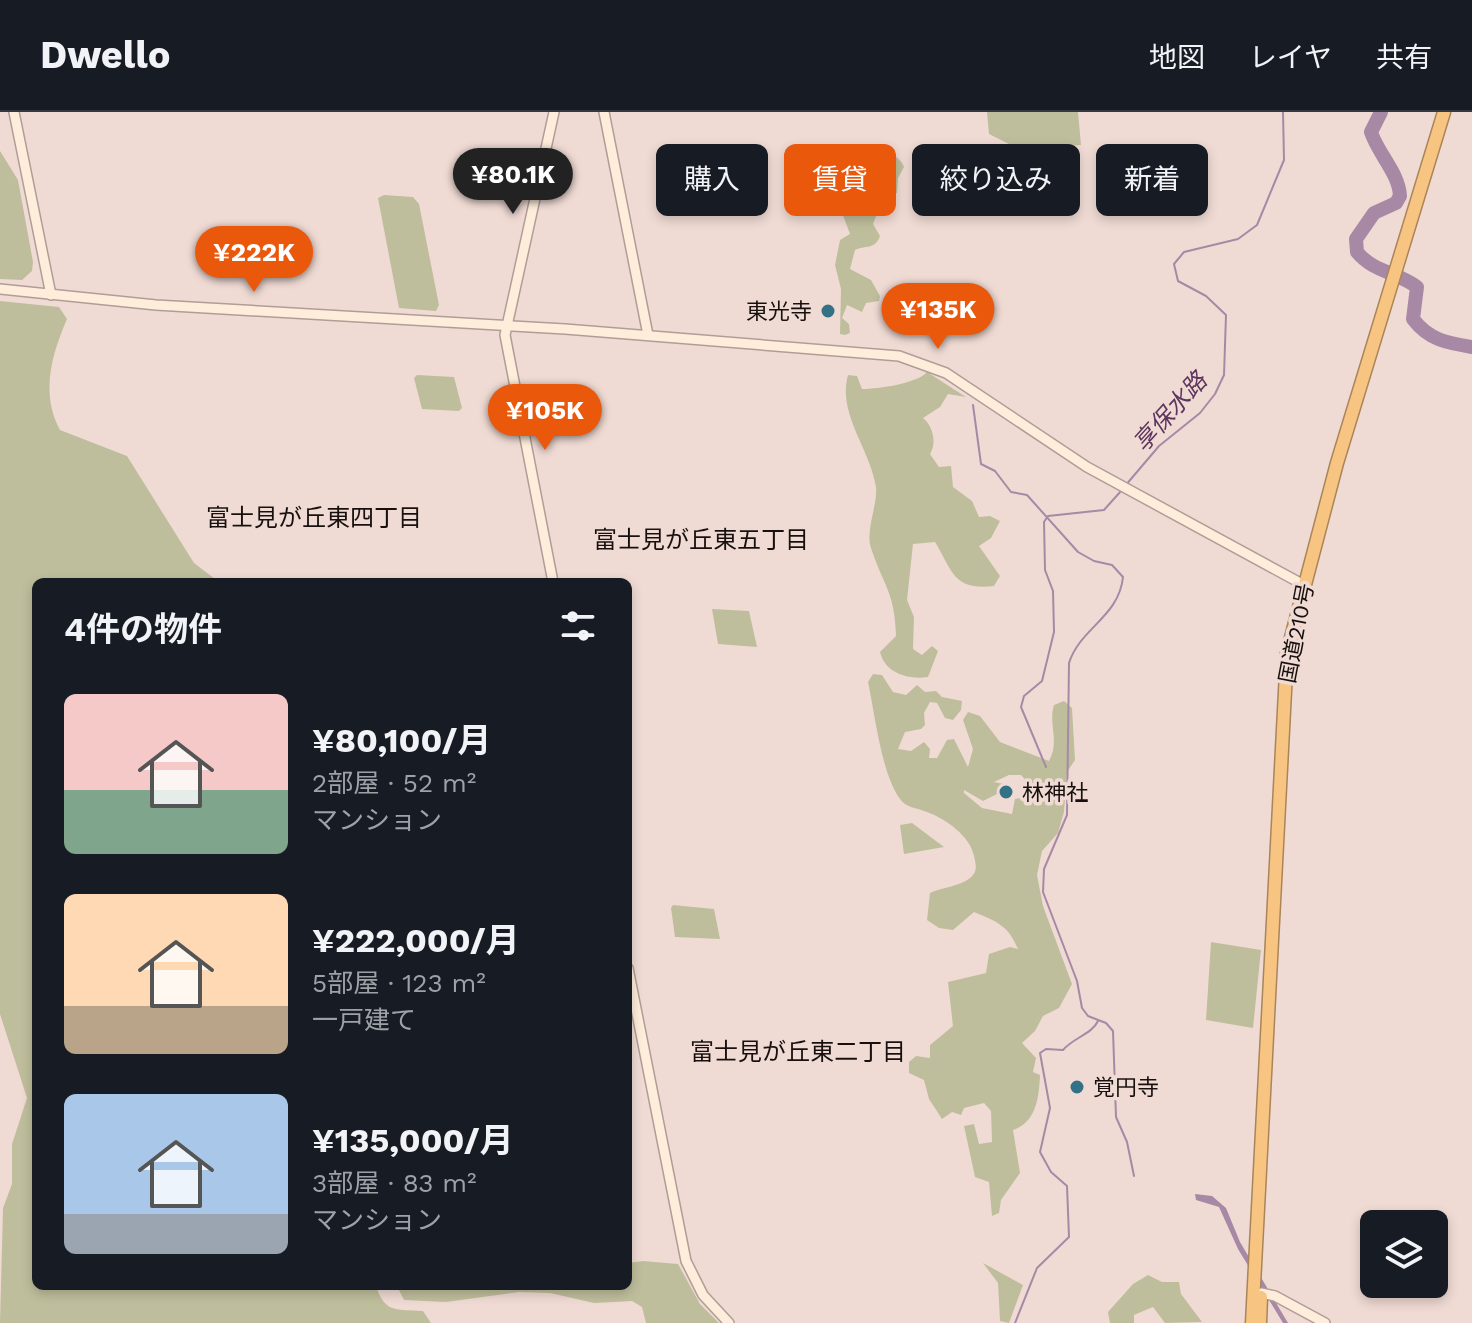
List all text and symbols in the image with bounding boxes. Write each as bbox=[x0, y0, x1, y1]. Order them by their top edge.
text: Dwello bbox=[40, 33, 170, 77]
text: 地図 bbox=[1149, 41, 1205, 74]
text: レイヤ bbox=[1249, 41, 1332, 74]
text: 共有 bbox=[1376, 41, 1432, 74]
chip: 購入 bbox=[656, 144, 768, 216]
chip: 賃貸 bbox=[784, 144, 896, 216]
chip: 絞り込み bbox=[912, 144, 1080, 216]
chip: 新着 bbox=[1096, 144, 1208, 216]
pin: ¥80.1K bbox=[448, 148, 578, 216]
text: ¥80.1K bbox=[471, 159, 555, 189]
pin: ¥222K bbox=[198, 226, 310, 294]
text: ¥222K bbox=[213, 237, 295, 267]
pin: ¥135K bbox=[882, 283, 994, 351]
text: ¥135K bbox=[899, 294, 977, 324]
place label: 東光寺 bbox=[746, 299, 812, 324]
marker: 東光寺 bbox=[819, 302, 837, 320]
water label: 享保水路 bbox=[1127, 365, 1214, 457]
pin: ¥105K bbox=[489, 384, 601, 452]
text: ¥105K bbox=[506, 395, 584, 425]
district label: 富士見が丘東四丁目 bbox=[206, 504, 422, 532]
district label: 富士見が丘東五丁目 bbox=[593, 526, 809, 554]
street label: 国道210号 bbox=[1275, 581, 1318, 685]
icon: filters bbox=[556, 604, 600, 648]
text: 4件の物件 bbox=[64, 609, 222, 649]
text: ¥80,100/月 bbox=[312, 720, 492, 760]
icon: home bbox=[128, 726, 224, 822]
text: 2部屋 · 52 m² bbox=[312, 768, 476, 798]
place label: 林神社 bbox=[1022, 780, 1088, 805]
marker: 林神社 bbox=[997, 783, 1015, 801]
text: マンション bbox=[312, 805, 442, 835]
text: ¥222,000/月 bbox=[312, 920, 520, 960]
icon: home bbox=[128, 926, 224, 1022]
text: 5部屋 · 123 m² bbox=[312, 968, 486, 998]
text: 一戸建て bbox=[312, 1005, 416, 1035]
district label: 富士見が丘東二丁目 bbox=[690, 1038, 906, 1066]
place label: 覚円寺 bbox=[1093, 1075, 1159, 1100]
marker: 覚円寺 bbox=[1068, 1078, 1086, 1096]
text: ¥135,000/月 bbox=[312, 1120, 514, 1160]
icon: home bbox=[128, 1126, 224, 1222]
text: 3部屋 · 83 m² bbox=[312, 1168, 477, 1198]
text: マンション bbox=[312, 1205, 442, 1235]
map controls bbox=[1360, 1210, 1448, 1298]
button: layers bbox=[1360, 1210, 1448, 1298]

